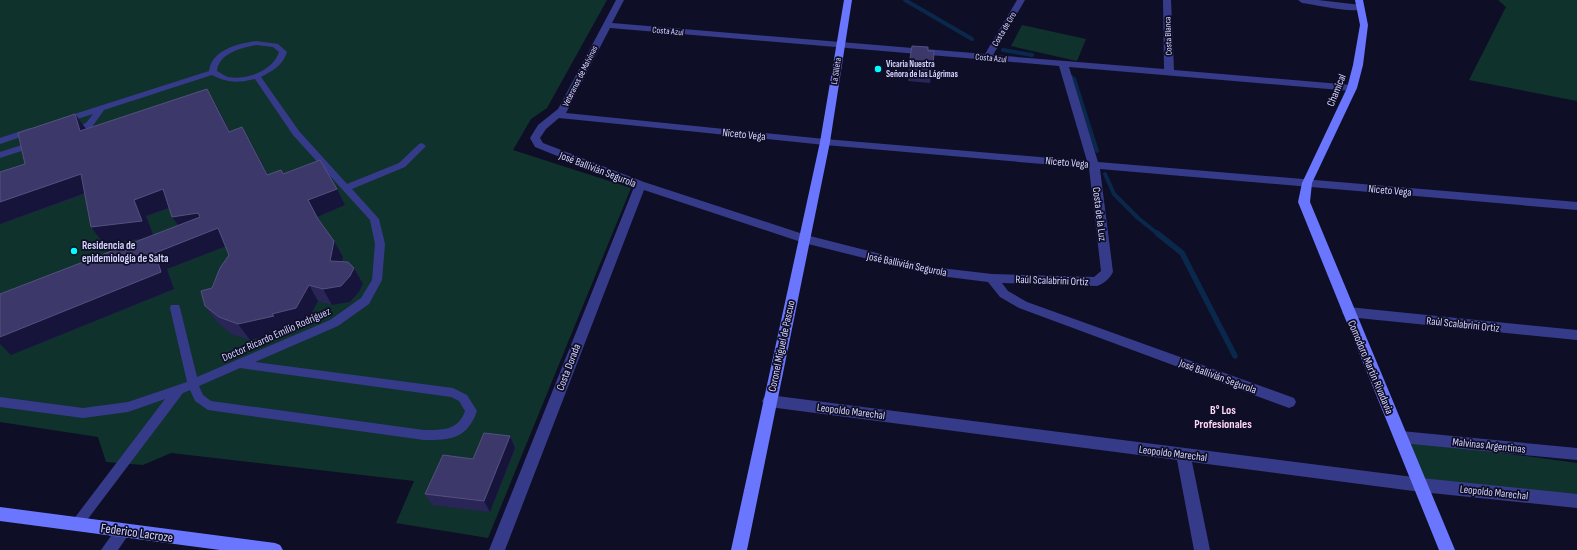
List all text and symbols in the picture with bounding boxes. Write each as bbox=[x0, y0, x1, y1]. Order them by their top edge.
street label: Costa de Oro bbox=[990, 10, 1019, 48]
street label: Costa Blanca bbox=[1162, 16, 1175, 56]
street label: Costa Azul bbox=[652, 25, 684, 38]
street label: Veteranos de Malvinas bbox=[560, 44, 601, 108]
street label: Costa Azul bbox=[975, 52, 1007, 65]
street label: La Silleta bbox=[829, 57, 844, 85]
place label: Vicaria Nuestra Señora de las Lágrimas bbox=[886, 59, 958, 80]
marker: Vicaria Nuestra Señora de las Lágrimas bbox=[873, 64, 883, 74]
street label: Chamical bbox=[1324, 72, 1349, 108]
street label: Niceto Vega bbox=[722, 126, 766, 143]
street label: José Ballivián Segurola bbox=[557, 148, 638, 190]
street label: Niceto Vega bbox=[1045, 154, 1089, 171]
street label: Niceto Vega bbox=[1368, 182, 1412, 199]
street label: Costa de la Luz bbox=[1090, 186, 1109, 242]
place label: Residencia de epidemiología de Salta bbox=[82, 239, 169, 265]
marker: Residencia de epidemiología de Salta bbox=[69, 246, 79, 256]
street label: José Ballivián Segurola bbox=[865, 249, 948, 279]
street label: Raúl Scalabrini Ortiz bbox=[1015, 273, 1089, 288]
street label: Coronel Miguel de Pascuo bbox=[765, 299, 798, 393]
street label: Doctor Ricardo Emilio Rodríguez bbox=[220, 305, 333, 364]
street label: Raúl Scalabrini Ortiz bbox=[1426, 314, 1500, 335]
street label: Comodoro Martín Rivadavia bbox=[1345, 318, 1396, 416]
street label: Costa Dorada bbox=[554, 342, 583, 392]
street label: José Ballivián Segurola bbox=[1176, 356, 1258, 397]
street label: Leopoldo Marechal bbox=[816, 401, 886, 422]
district label: B° Los Profesionales bbox=[1194, 403, 1252, 432]
street label: Malvinas Argentinas bbox=[1452, 435, 1526, 456]
street label: Leopoldo Marechal bbox=[1138, 443, 1208, 464]
street label: Leopoldo Marechal bbox=[1459, 482, 1529, 503]
street label: Federico Lacroze bbox=[100, 520, 174, 546]

